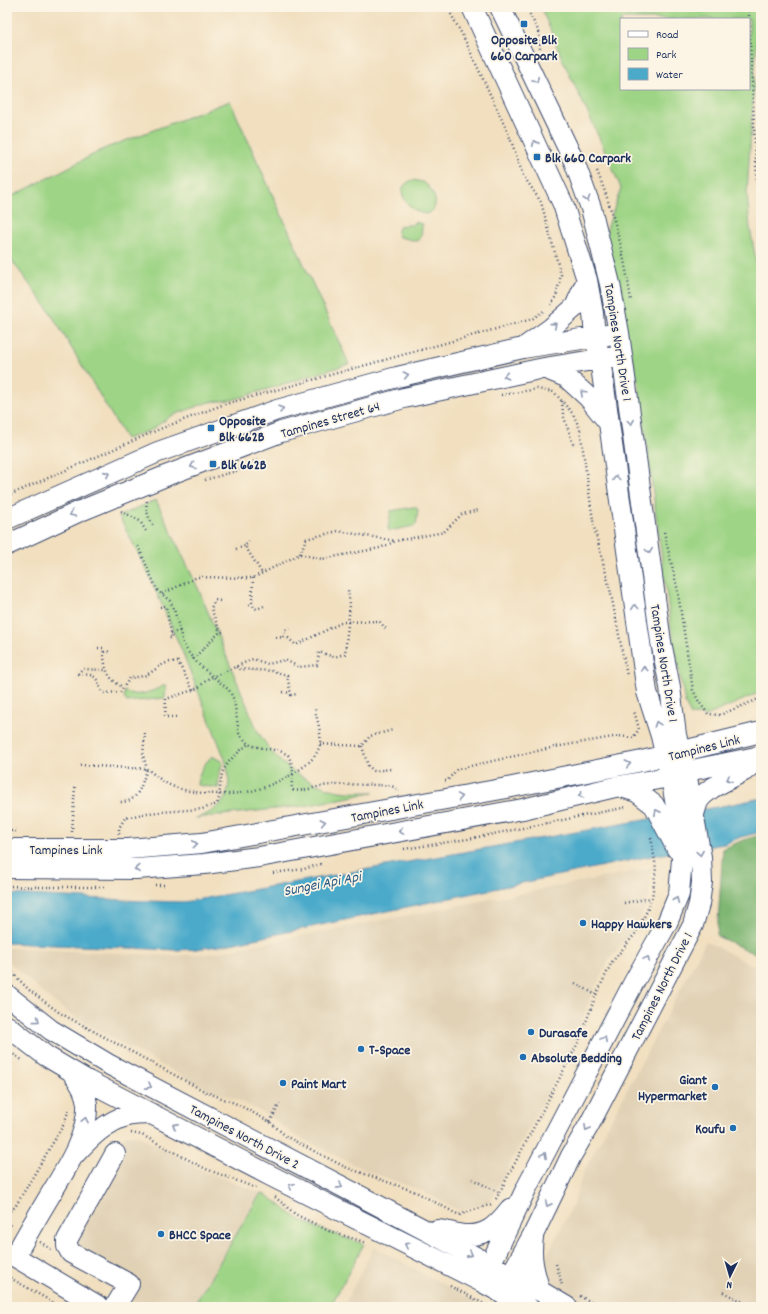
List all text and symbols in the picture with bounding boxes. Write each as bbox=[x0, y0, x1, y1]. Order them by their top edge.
legend bbox=[620, 18, 750, 90]
marker: Opposite Blk 660 Carpark bbox=[519, 19, 529, 29]
text: Road bbox=[656, 27, 678, 44]
place label: Opposite Blk 660 Carpark bbox=[490, 31, 558, 67]
text: Park bbox=[656, 47, 677, 64]
text: Water bbox=[656, 67, 683, 84]
one-way arrow bbox=[531, 75, 539, 83]
one-way arrow bbox=[532, 140, 540, 147]
place label: Blk 660 Carpark bbox=[545, 149, 631, 169]
marker: Blk 660 Carpark bbox=[532, 152, 542, 162]
one-way arrow bbox=[583, 195, 591, 202]
street label: Tampines North Drive 1 bbox=[598, 282, 636, 403]
one-way arrow bbox=[549, 322, 557, 329]
one-way arrow bbox=[403, 371, 409, 379]
one-way arrow bbox=[502, 372, 509, 380]
one-way arrow bbox=[580, 390, 588, 397]
street label: Tampines Street 64 bbox=[279, 397, 383, 445]
one-way arrow bbox=[277, 405, 284, 414]
place label: Opposite Blk 662B bbox=[219, 412, 266, 448]
one-way arrow bbox=[626, 419, 635, 425]
marker: Opposite Blk 662B bbox=[206, 423, 216, 433]
place label: Blk 662B bbox=[221, 456, 267, 476]
marker: Blk 662B bbox=[208, 459, 218, 469]
one-way arrow bbox=[189, 461, 196, 469]
one-way arrow bbox=[102, 471, 110, 479]
one-way arrow bbox=[612, 475, 621, 481]
one-way arrow bbox=[69, 509, 77, 517]
one-way arrow bbox=[644, 548, 653, 554]
street label: Tampines North Drive 1 bbox=[644, 603, 682, 724]
one-way arrow bbox=[631, 604, 640, 610]
one-way arrow bbox=[639, 666, 648, 672]
one-way arrow bbox=[653, 721, 662, 728]
street label: Tampines Link bbox=[667, 730, 743, 767]
one-way arrow bbox=[625, 761, 631, 769]
one-way arrow bbox=[726, 774, 733, 781]
one-way arrow bbox=[578, 791, 584, 799]
one-way arrow bbox=[456, 793, 463, 801]
street label: Tampines Link bbox=[350, 795, 425, 829]
one-way arrow bbox=[655, 809, 662, 816]
one-way arrow bbox=[320, 818, 326, 827]
one-way arrow bbox=[397, 827, 404, 835]
one-way arrow bbox=[192, 839, 198, 848]
street label: Tampines Link bbox=[29, 841, 103, 861]
one-way arrow bbox=[695, 849, 704, 856]
one-way arrow bbox=[134, 864, 140, 873]
water label: Sungei Api Api bbox=[282, 866, 365, 903]
one-way arrow bbox=[672, 897, 680, 904]
place label: Happy Hawkers bbox=[591, 915, 672, 935]
marker: Happy Hawkers bbox=[578, 918, 588, 928]
street label: Tampines North Drive 1 bbox=[627, 929, 699, 1044]
one-way arrow bbox=[642, 956, 650, 963]
one-way arrow bbox=[33, 1015, 40, 1022]
place label: Durasafe bbox=[539, 1024, 588, 1044]
marker: Durasafe bbox=[526, 1027, 536, 1037]
one-way arrow bbox=[600, 1036, 607, 1044]
place label: T-Space bbox=[369, 1041, 410, 1061]
marker: T-Space bbox=[356, 1044, 366, 1054]
place label: Absolute Bedding bbox=[531, 1049, 622, 1069]
marker: Absolute Bedding bbox=[518, 1052, 528, 1062]
place label: Giant Hypermarket bbox=[638, 1071, 708, 1107]
place label: Paint Mart bbox=[291, 1075, 347, 1095]
marker: Paint Mart bbox=[278, 1078, 288, 1088]
one-way arrow bbox=[145, 1081, 152, 1088]
marker: Giant Hypermarket bbox=[710, 1082, 720, 1092]
street label: Tampines North Drive 2 bbox=[186, 1100, 303, 1175]
one-way arrow bbox=[81, 1117, 89, 1123]
place label: Koufu bbox=[695, 1120, 725, 1140]
marker: Koufu bbox=[728, 1123, 738, 1133]
one-way arrow bbox=[172, 1124, 179, 1131]
one-way arrow bbox=[585, 1124, 592, 1131]
one-way arrow bbox=[539, 1151, 547, 1159]
one-way arrow bbox=[335, 1181, 343, 1189]
one-way arrow bbox=[288, 1183, 295, 1191]
one-way arrow bbox=[545, 1200, 553, 1207]
place label: BHCC Space bbox=[169, 1226, 231, 1246]
marker: BHCC Space bbox=[156, 1229, 166, 1239]
one-way arrow bbox=[404, 1242, 411, 1249]
one-way arrow bbox=[466, 1249, 473, 1257]
north arrow bbox=[710, 1256, 750, 1296]
text: N bbox=[725, 1276, 733, 1292]

